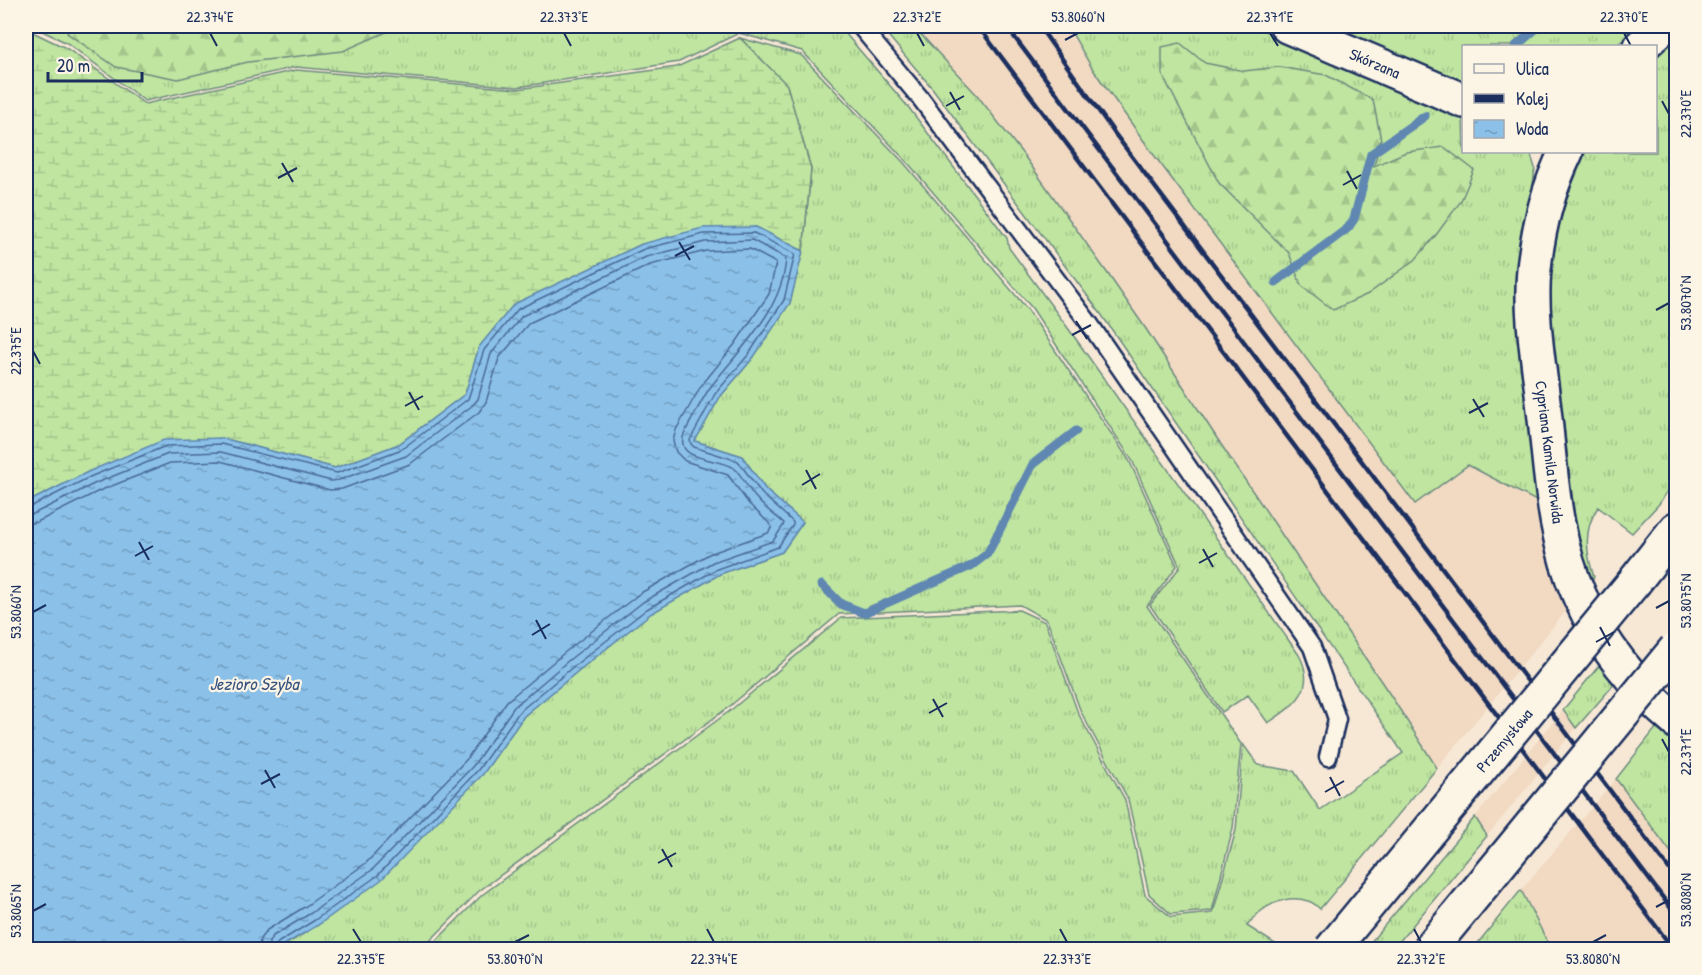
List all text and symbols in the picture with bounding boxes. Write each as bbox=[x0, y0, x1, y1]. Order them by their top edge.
text: 22.374°E bbox=[186, 6, 234, 27]
text: 22.373°E bbox=[540, 6, 588, 27]
text: 22.372°E bbox=[893, 6, 942, 27]
text: 53.8060°N bbox=[1051, 6, 1105, 27]
text: 22.371°E bbox=[1247, 6, 1294, 27]
text: 22.370°E bbox=[1600, 6, 1648, 27]
street label: Skórzana bbox=[1346, 42, 1404, 84]
scale bar bbox=[48, 45, 142, 83]
legend bbox=[1462, 45, 1657, 153]
text: 20 m bbox=[57, 53, 90, 78]
text: Ulica bbox=[1516, 56, 1549, 81]
text: Kolej bbox=[1516, 86, 1549, 111]
text: 22.370°E bbox=[1675, 90, 1696, 138]
text: Woda bbox=[1516, 116, 1548, 141]
text: 53.8070°N bbox=[1675, 275, 1696, 331]
text: 22.375°E bbox=[5, 327, 26, 375]
street label: Cypriana Kamila Norwida bbox=[1530, 379, 1570, 525]
text: 53.8075°N bbox=[1675, 574, 1696, 628]
text: 53.8060°N bbox=[5, 585, 26, 639]
water label: Jezioro Szyba bbox=[209, 671, 301, 696]
street label: Przemysłowa bbox=[1471, 703, 1537, 777]
text: 22.371°E bbox=[1675, 728, 1696, 775]
text: 53.8080°N bbox=[1675, 873, 1696, 927]
text: 53.8065°N bbox=[5, 884, 26, 938]
text: 22.375°E bbox=[337, 948, 385, 969]
text: 53.8070°N bbox=[487, 948, 543, 969]
text: 22.374°E bbox=[690, 948, 738, 969]
text: 22.373°E bbox=[1043, 948, 1091, 969]
text: 22.372°E bbox=[1397, 948, 1446, 969]
text: 53.8080°N bbox=[1566, 948, 1620, 969]

